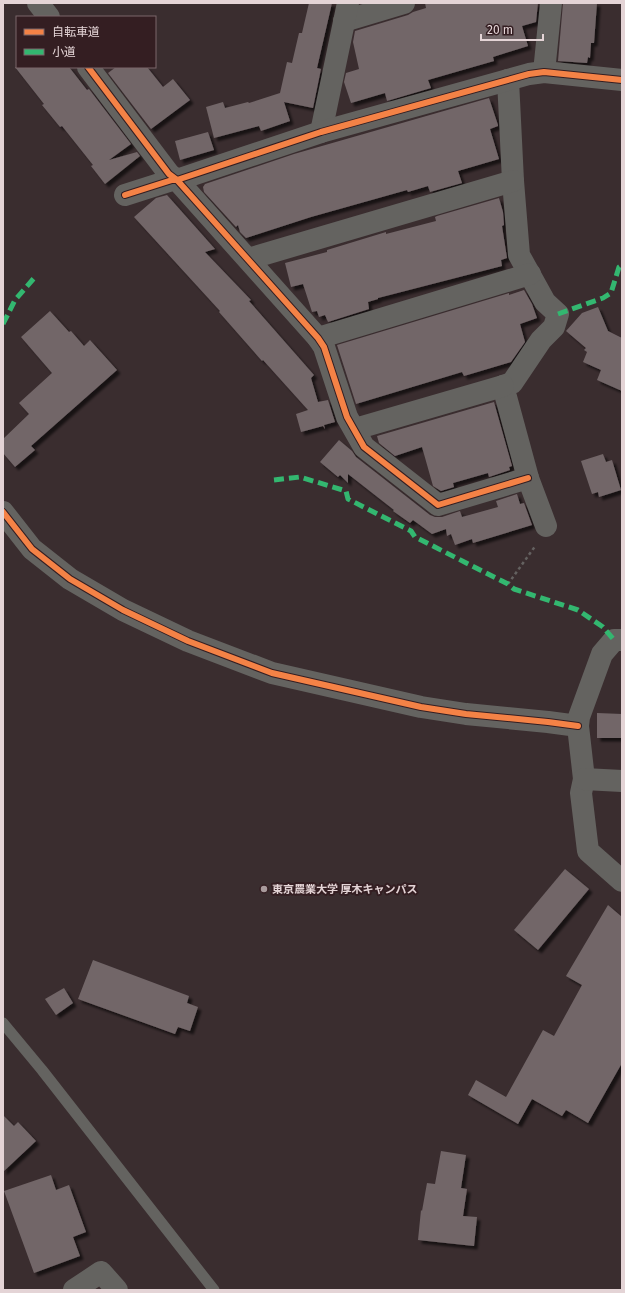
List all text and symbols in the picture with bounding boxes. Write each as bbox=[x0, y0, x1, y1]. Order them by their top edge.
legend bbox=[16, 16, 156, 68]
scale bar bbox=[481, 16, 543, 42]
text: 20 m bbox=[487, 23, 513, 37]
text: 自転車道 bbox=[52, 25, 100, 39]
text: 小道 bbox=[52, 45, 76, 59]
place label: 東京農業大学 厚木キャンパス bbox=[272, 883, 418, 896]
marker: 東京農業大学 厚木キャンパス bbox=[259, 884, 269, 894]

